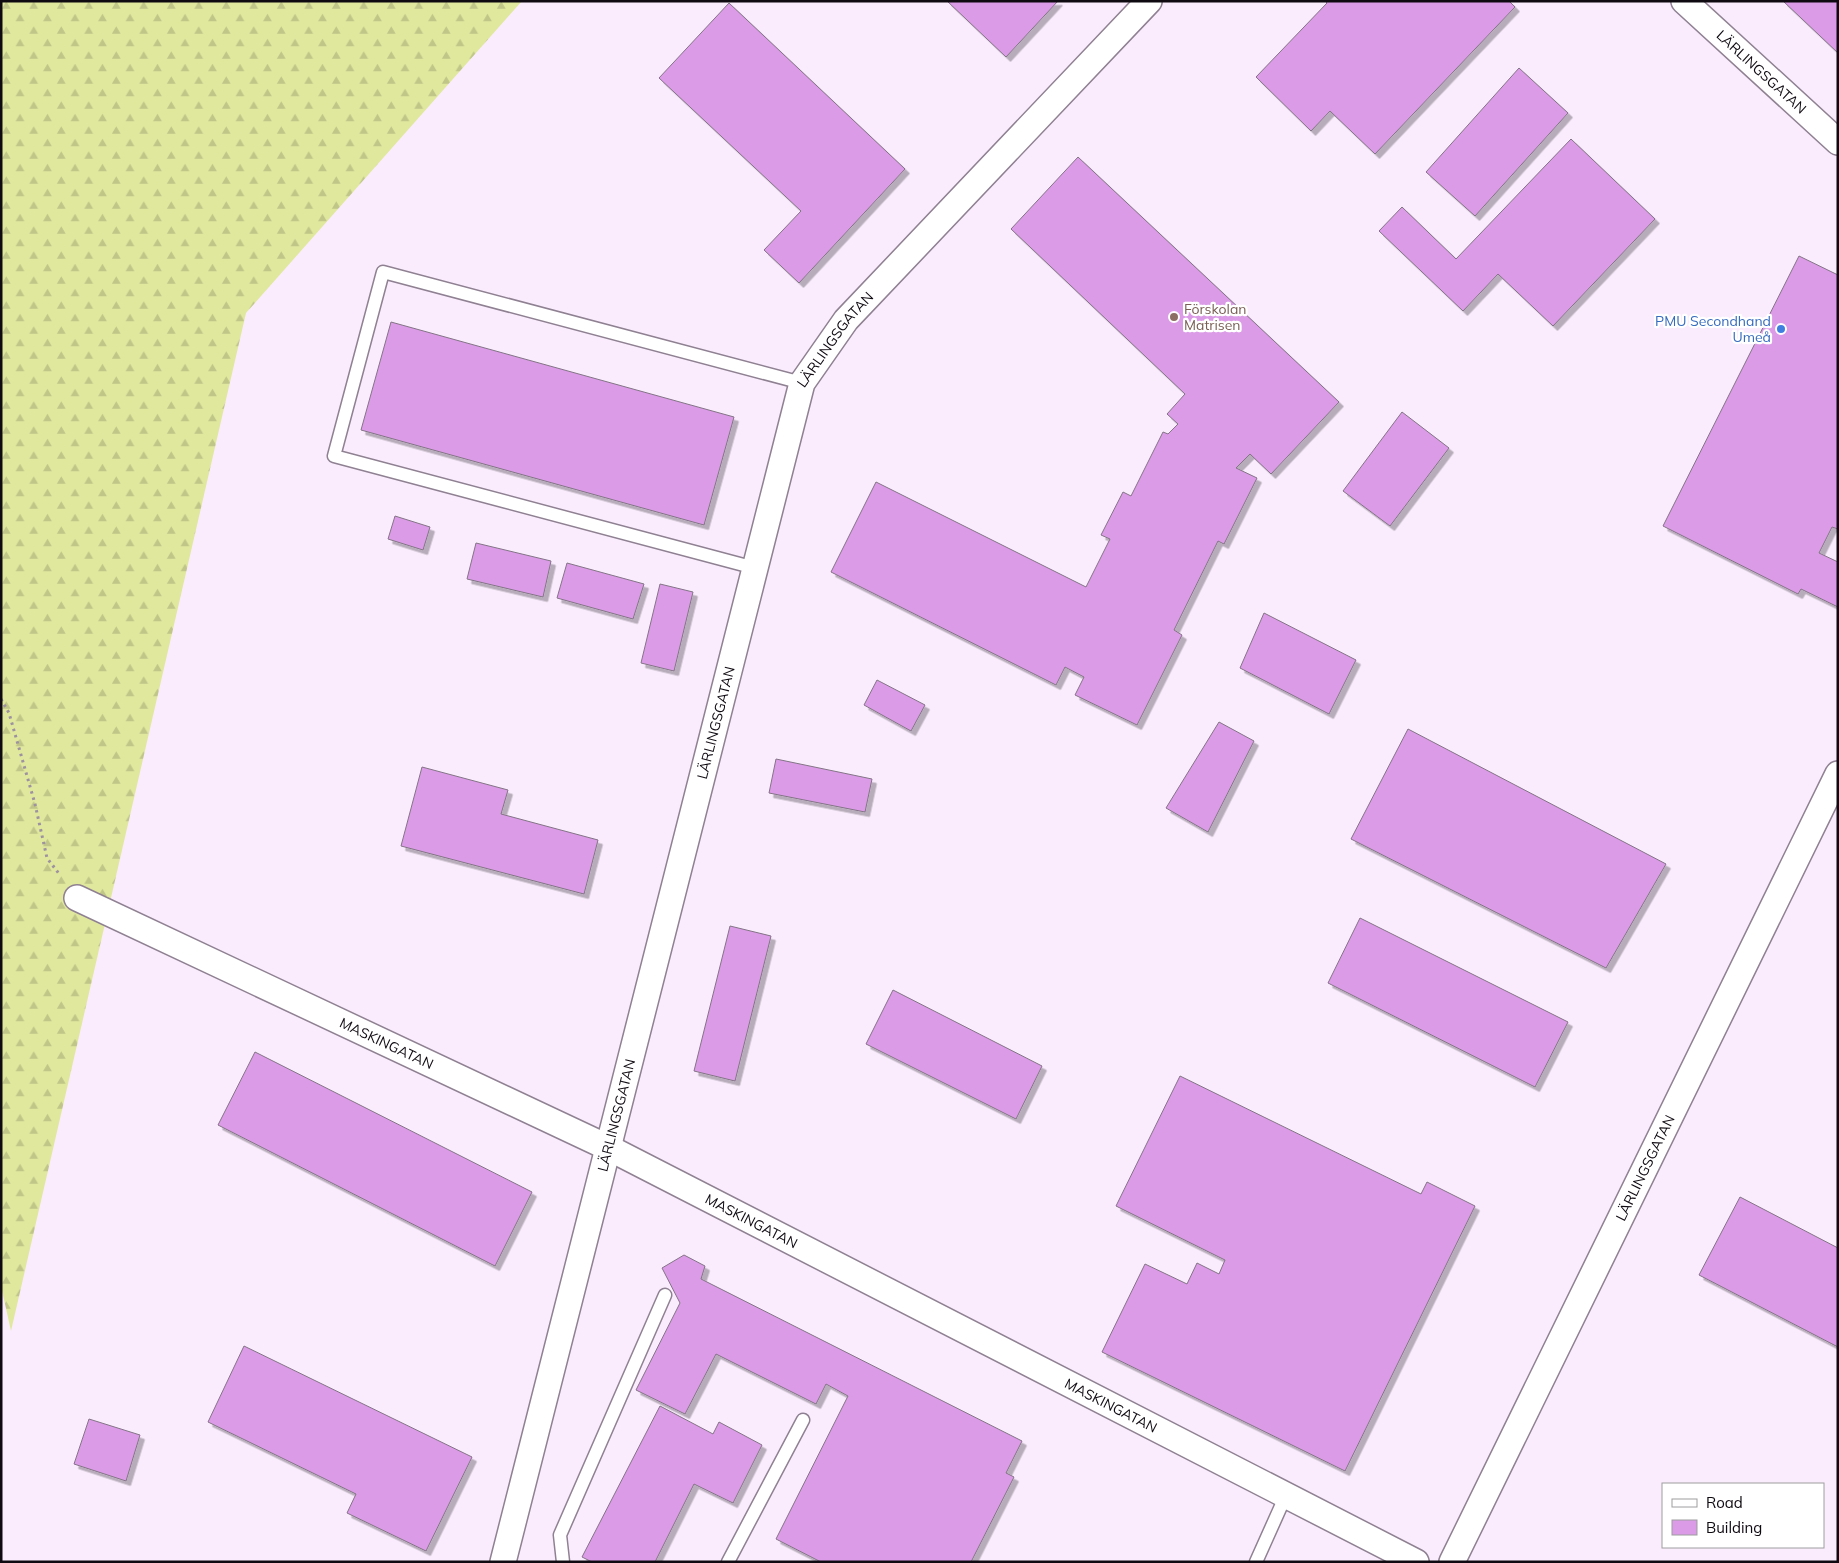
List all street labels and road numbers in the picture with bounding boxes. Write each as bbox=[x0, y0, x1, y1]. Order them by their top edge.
street label: LÄRLINGSGATAN bbox=[1713, 26, 1810, 118]
street label: LÄRLINGSGATAN bbox=[793, 288, 877, 391]
street label: LÄRLINGSGATAN bbox=[693, 664, 739, 781]
street label: MASKINGATAN bbox=[337, 1014, 436, 1073]
street label: LÄRLINGSGATAN bbox=[593, 1057, 639, 1173]
street label: LÄRLINGSGATAN bbox=[1612, 1112, 1679, 1224]
street label: MASKINGATAN bbox=[702, 1190, 801, 1252]
street label: MASKINGATAN bbox=[1062, 1374, 1160, 1437]

